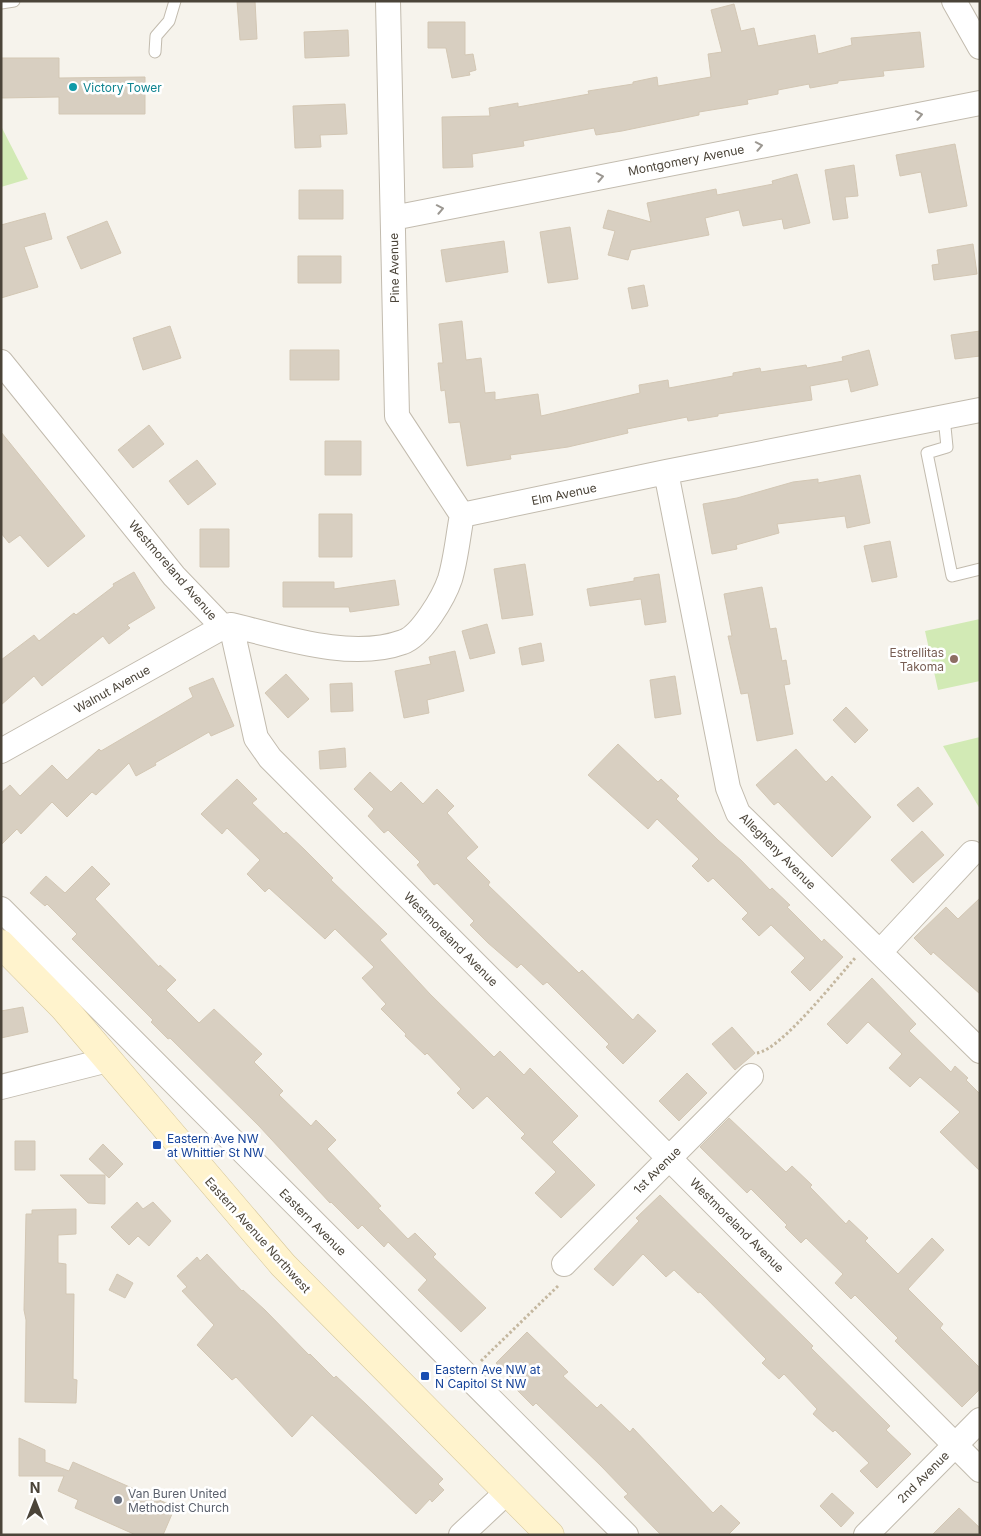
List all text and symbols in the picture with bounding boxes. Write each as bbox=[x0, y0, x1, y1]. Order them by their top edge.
place label: Victory Tower bbox=[83, 80, 162, 95]
marker: Victory Tower bbox=[67, 81, 79, 93]
one-way arrow bbox=[914, 110, 923, 120]
street label: Montgomery Avenue bbox=[627, 141, 745, 179]
one-way arrow bbox=[755, 141, 764, 152]
one-way arrow bbox=[595, 173, 604, 183]
one-way arrow bbox=[436, 204, 445, 214]
street label: Pine Avenue bbox=[386, 233, 402, 303]
street label: Elm Avenue bbox=[530, 480, 598, 508]
street label: Westmoreland Avenue bbox=[126, 517, 220, 623]
place label: Estrellitas Takoma bbox=[889, 645, 944, 674]
marker: Estrellitas Takoma bbox=[948, 653, 960, 665]
street label: Walnut Avenue bbox=[71, 662, 153, 716]
street label: Allegheny Avenue bbox=[737, 810, 819, 892]
street label: Westmoreland Avenue bbox=[401, 889, 501, 989]
place label: Eastern Ave NW at Whittier St NW bbox=[167, 1131, 264, 1160]
marker: Eastern Ave NW at Whittier St NW bbox=[151, 1139, 163, 1151]
street label: 1st Avenue bbox=[630, 1143, 684, 1197]
street label: Eastern Avenue Northwest bbox=[202, 1174, 314, 1296]
street label: Westmoreland Avenue bbox=[687, 1175, 787, 1275]
street label: Eastern Avenue bbox=[276, 1185, 350, 1259]
place label: Eastern Ave NW at N Capitol St NW bbox=[435, 1362, 541, 1391]
marker: Eastern Ave NW at N Capitol St NW bbox=[419, 1370, 431, 1382]
street label: 2nd Avenue bbox=[894, 1448, 952, 1506]
north arrow bbox=[10, 1476, 60, 1526]
text: N bbox=[30, 1479, 40, 1496]
place label: Van Buren United Methodist Church bbox=[128, 1486, 229, 1515]
marker: Van Buren United Methodist Church bbox=[112, 1494, 124, 1506]

